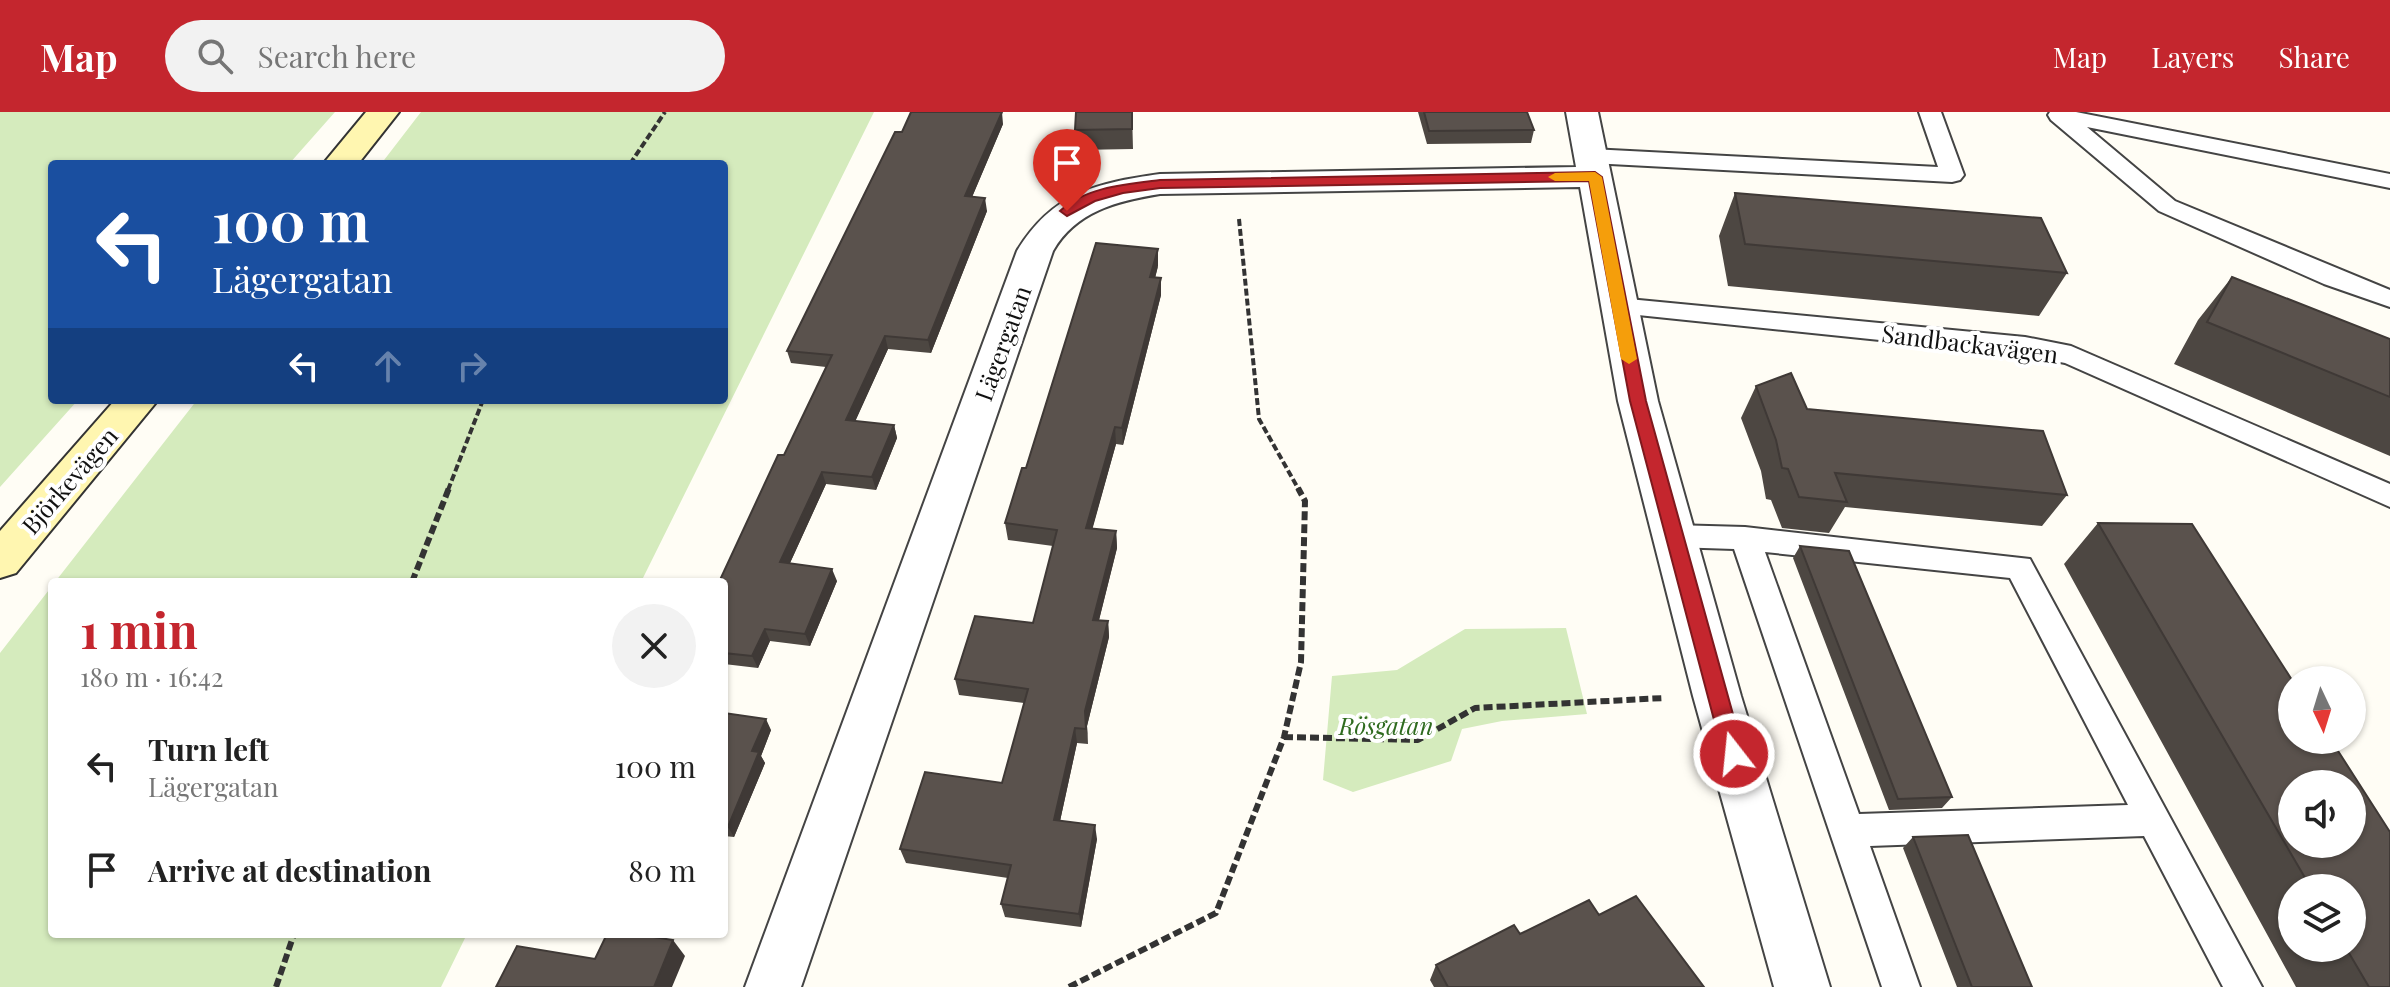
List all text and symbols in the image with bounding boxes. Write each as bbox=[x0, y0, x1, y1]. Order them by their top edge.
search box bbox=[165, 20, 725, 92]
text: Map bbox=[40, 31, 117, 82]
icon: search bbox=[193, 34, 237, 78]
text: Search here bbox=[257, 36, 416, 76]
text: Map bbox=[2053, 38, 2107, 75]
text: Layers bbox=[2151, 38, 2234, 75]
text: Share bbox=[2278, 38, 2350, 75]
pin bbox=[1033, 129, 1101, 211]
icon: arrive bbox=[1045, 141, 1089, 185]
text: 100 m bbox=[212, 182, 369, 257]
icon: left bbox=[80, 192, 184, 296]
text: Lägergatan bbox=[212, 254, 393, 302]
street label: Lägergatan bbox=[966, 281, 1038, 405]
street label: Sandbackavägen bbox=[1880, 316, 2060, 370]
icon: left bbox=[282, 344, 326, 388]
icon: ahead bbox=[366, 344, 410, 388]
icon: right bbox=[450, 344, 494, 388]
street label: Björkevägen bbox=[14, 420, 124, 540]
text: 1 min bbox=[80, 597, 198, 661]
button: close bbox=[612, 604, 696, 688]
text: 180 m · 16:42 bbox=[80, 659, 223, 694]
north arrow bbox=[2278, 666, 2366, 754]
map controls bbox=[2278, 666, 2366, 962]
park label: Rösgatan bbox=[1338, 709, 1433, 741]
position arrow bbox=[1692, 712, 1776, 796]
text: Turn left bbox=[148, 729, 269, 769]
icon: left bbox=[80, 744, 124, 788]
text: 100 m bbox=[615, 746, 696, 786]
text: Lägergatan bbox=[148, 769, 279, 804]
button: sound bbox=[2278, 770, 2366, 858]
icon: arrive bbox=[80, 848, 124, 892]
text: Arrive at destination bbox=[148, 850, 431, 890]
text: 80 m bbox=[628, 850, 696, 890]
button: layers bbox=[2278, 874, 2366, 962]

